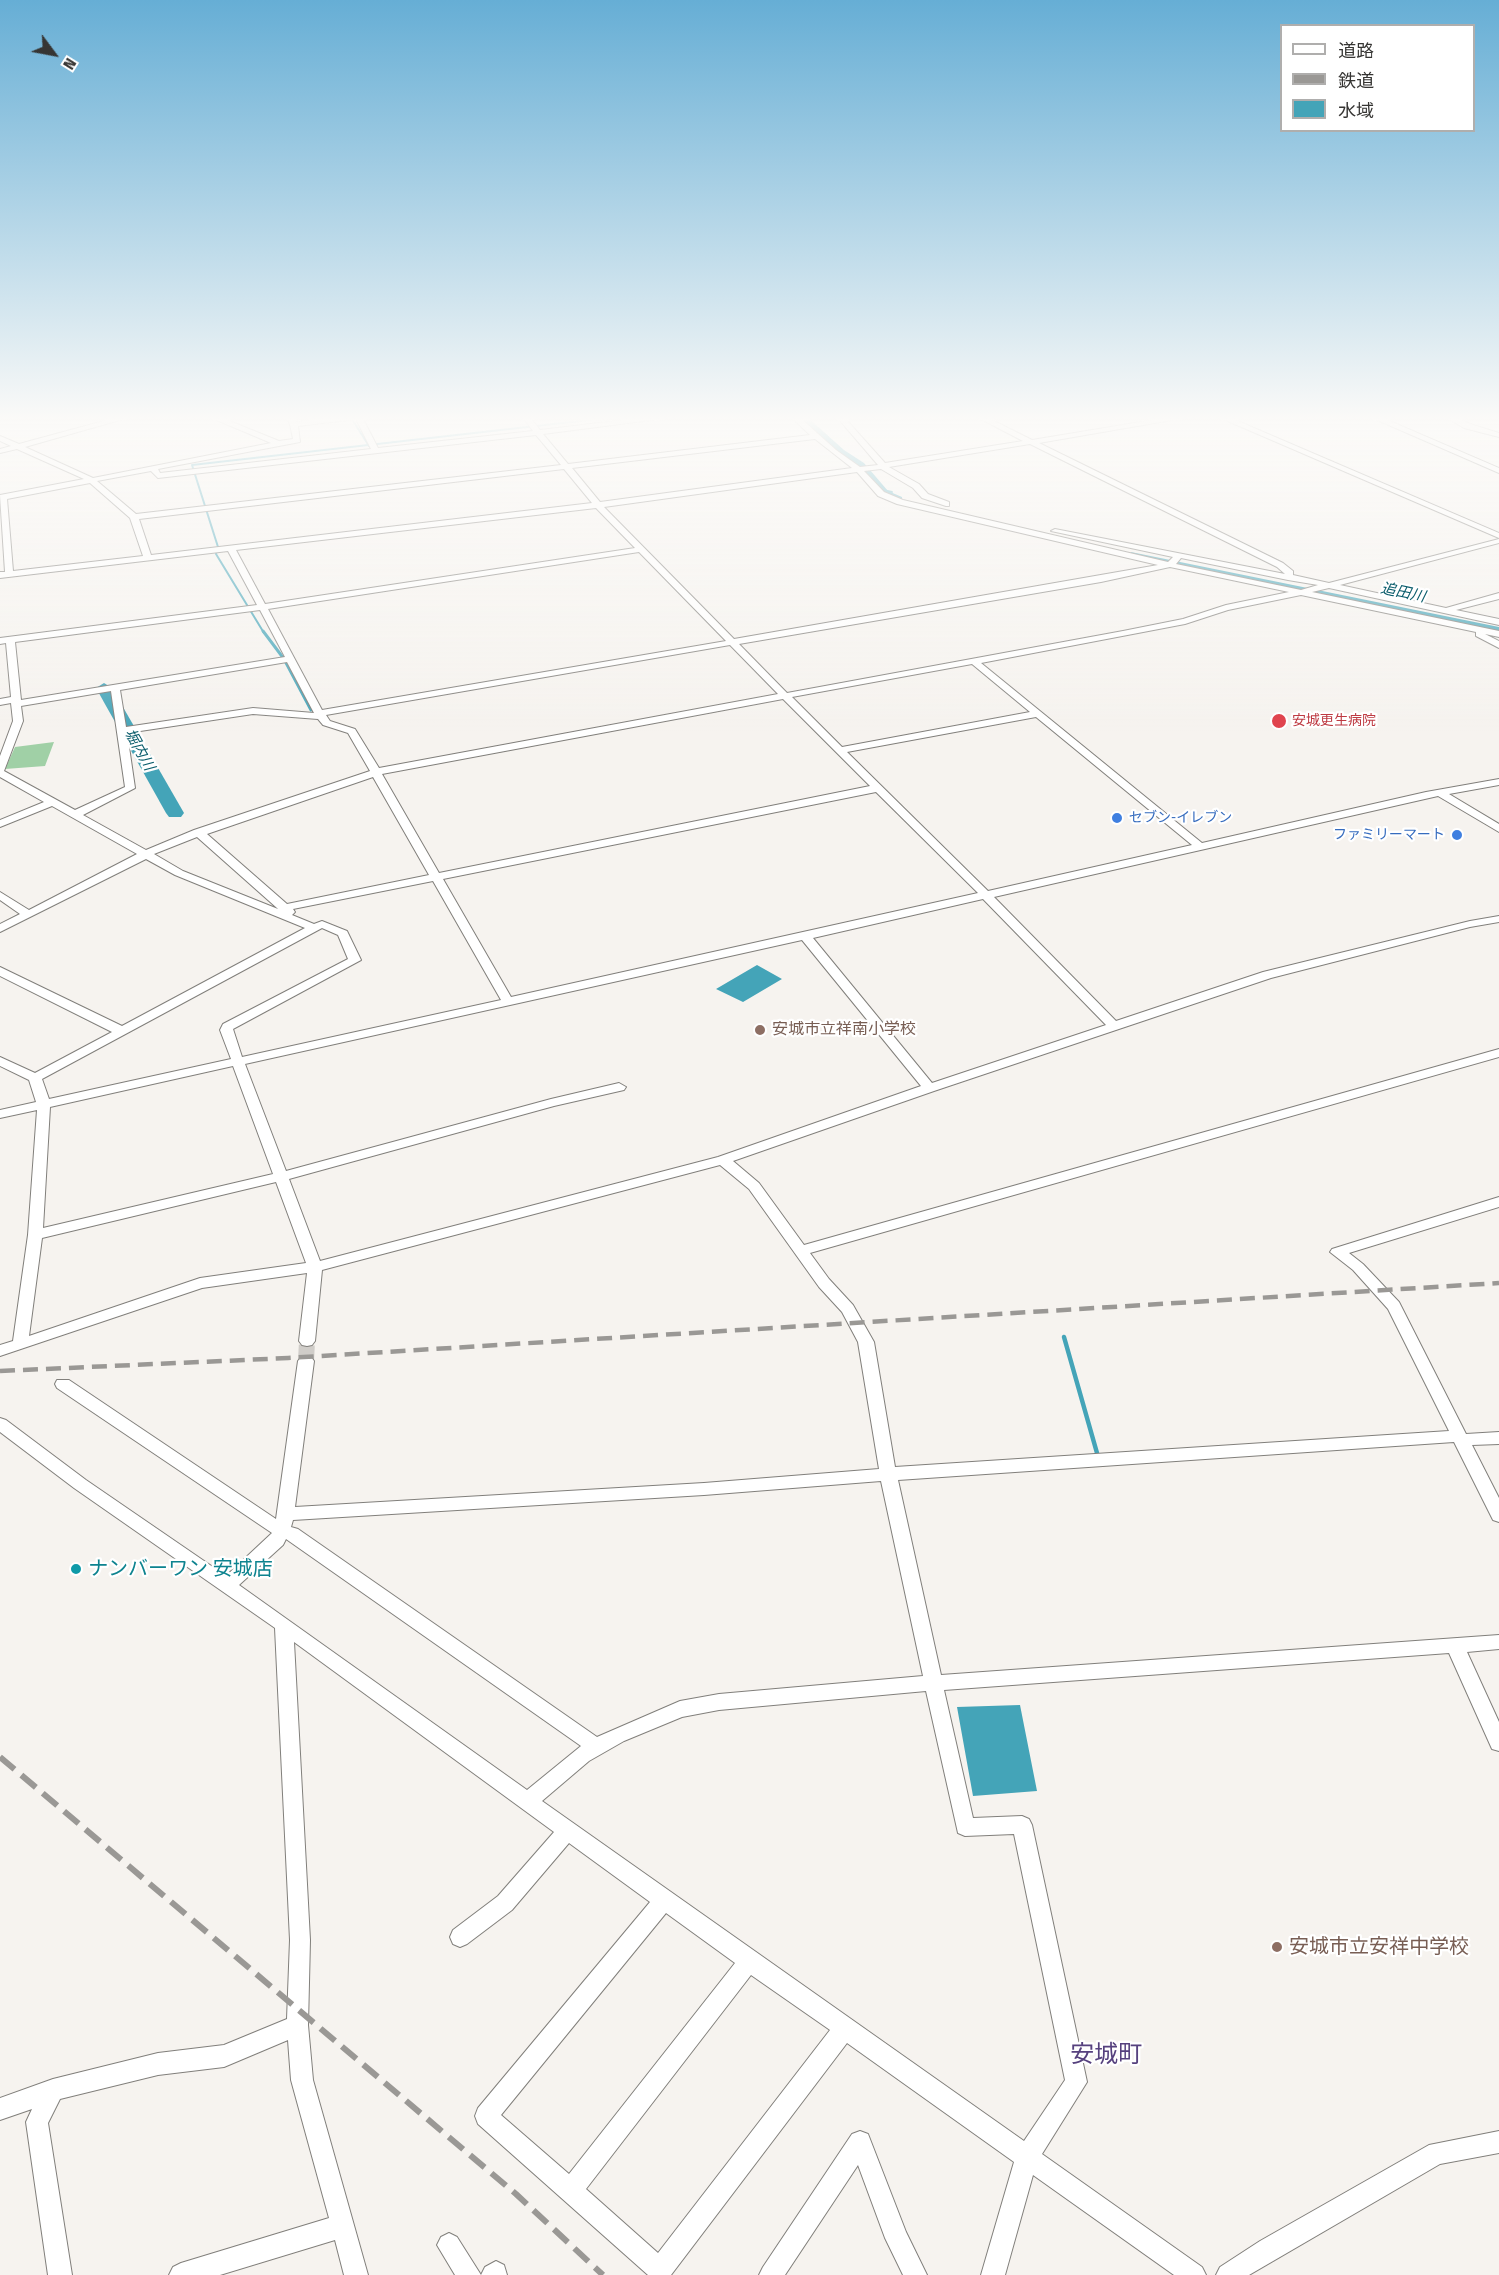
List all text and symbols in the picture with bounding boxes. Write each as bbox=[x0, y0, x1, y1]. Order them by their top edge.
north arrow bbox=[24, 24, 84, 84]
legend bbox=[1280, 24, 1475, 132]
text: 道路 bbox=[1338, 40, 1374, 62]
text: N bbox=[59, 55, 80, 73]
text: 鉄道 bbox=[1338, 70, 1374, 92]
text: 水域 bbox=[1338, 100, 1374, 122]
water label: 追田川 bbox=[1379, 580, 1427, 606]
marker: 安城更生病院 bbox=[1270, 712, 1288, 730]
place label: 安城更生病院 bbox=[1292, 713, 1376, 729]
water label: 堀内川 bbox=[120, 726, 158, 774]
place label: セブン-イレブン bbox=[1129, 810, 1232, 826]
marker: セブン-イレブン bbox=[1110, 811, 1124, 825]
place label: ファミリーマート bbox=[1333, 827, 1445, 843]
marker: ファミリーマート bbox=[1450, 828, 1464, 842]
place label: 安城市立祥南小学校 bbox=[772, 1020, 916, 1040]
marker: 安城市立祥南小学校 bbox=[753, 1023, 767, 1037]
place label: ナンバーワン 安城店 bbox=[88, 1557, 273, 1581]
marker: ナンバーワン 安城店 bbox=[69, 1562, 83, 1576]
place label: 安城市立安祥中学校 bbox=[1289, 1935, 1469, 1959]
marker: 安城市立安祥中学校 bbox=[1270, 1940, 1284, 1954]
district label: 安城町 bbox=[1070, 2041, 1142, 2069]

